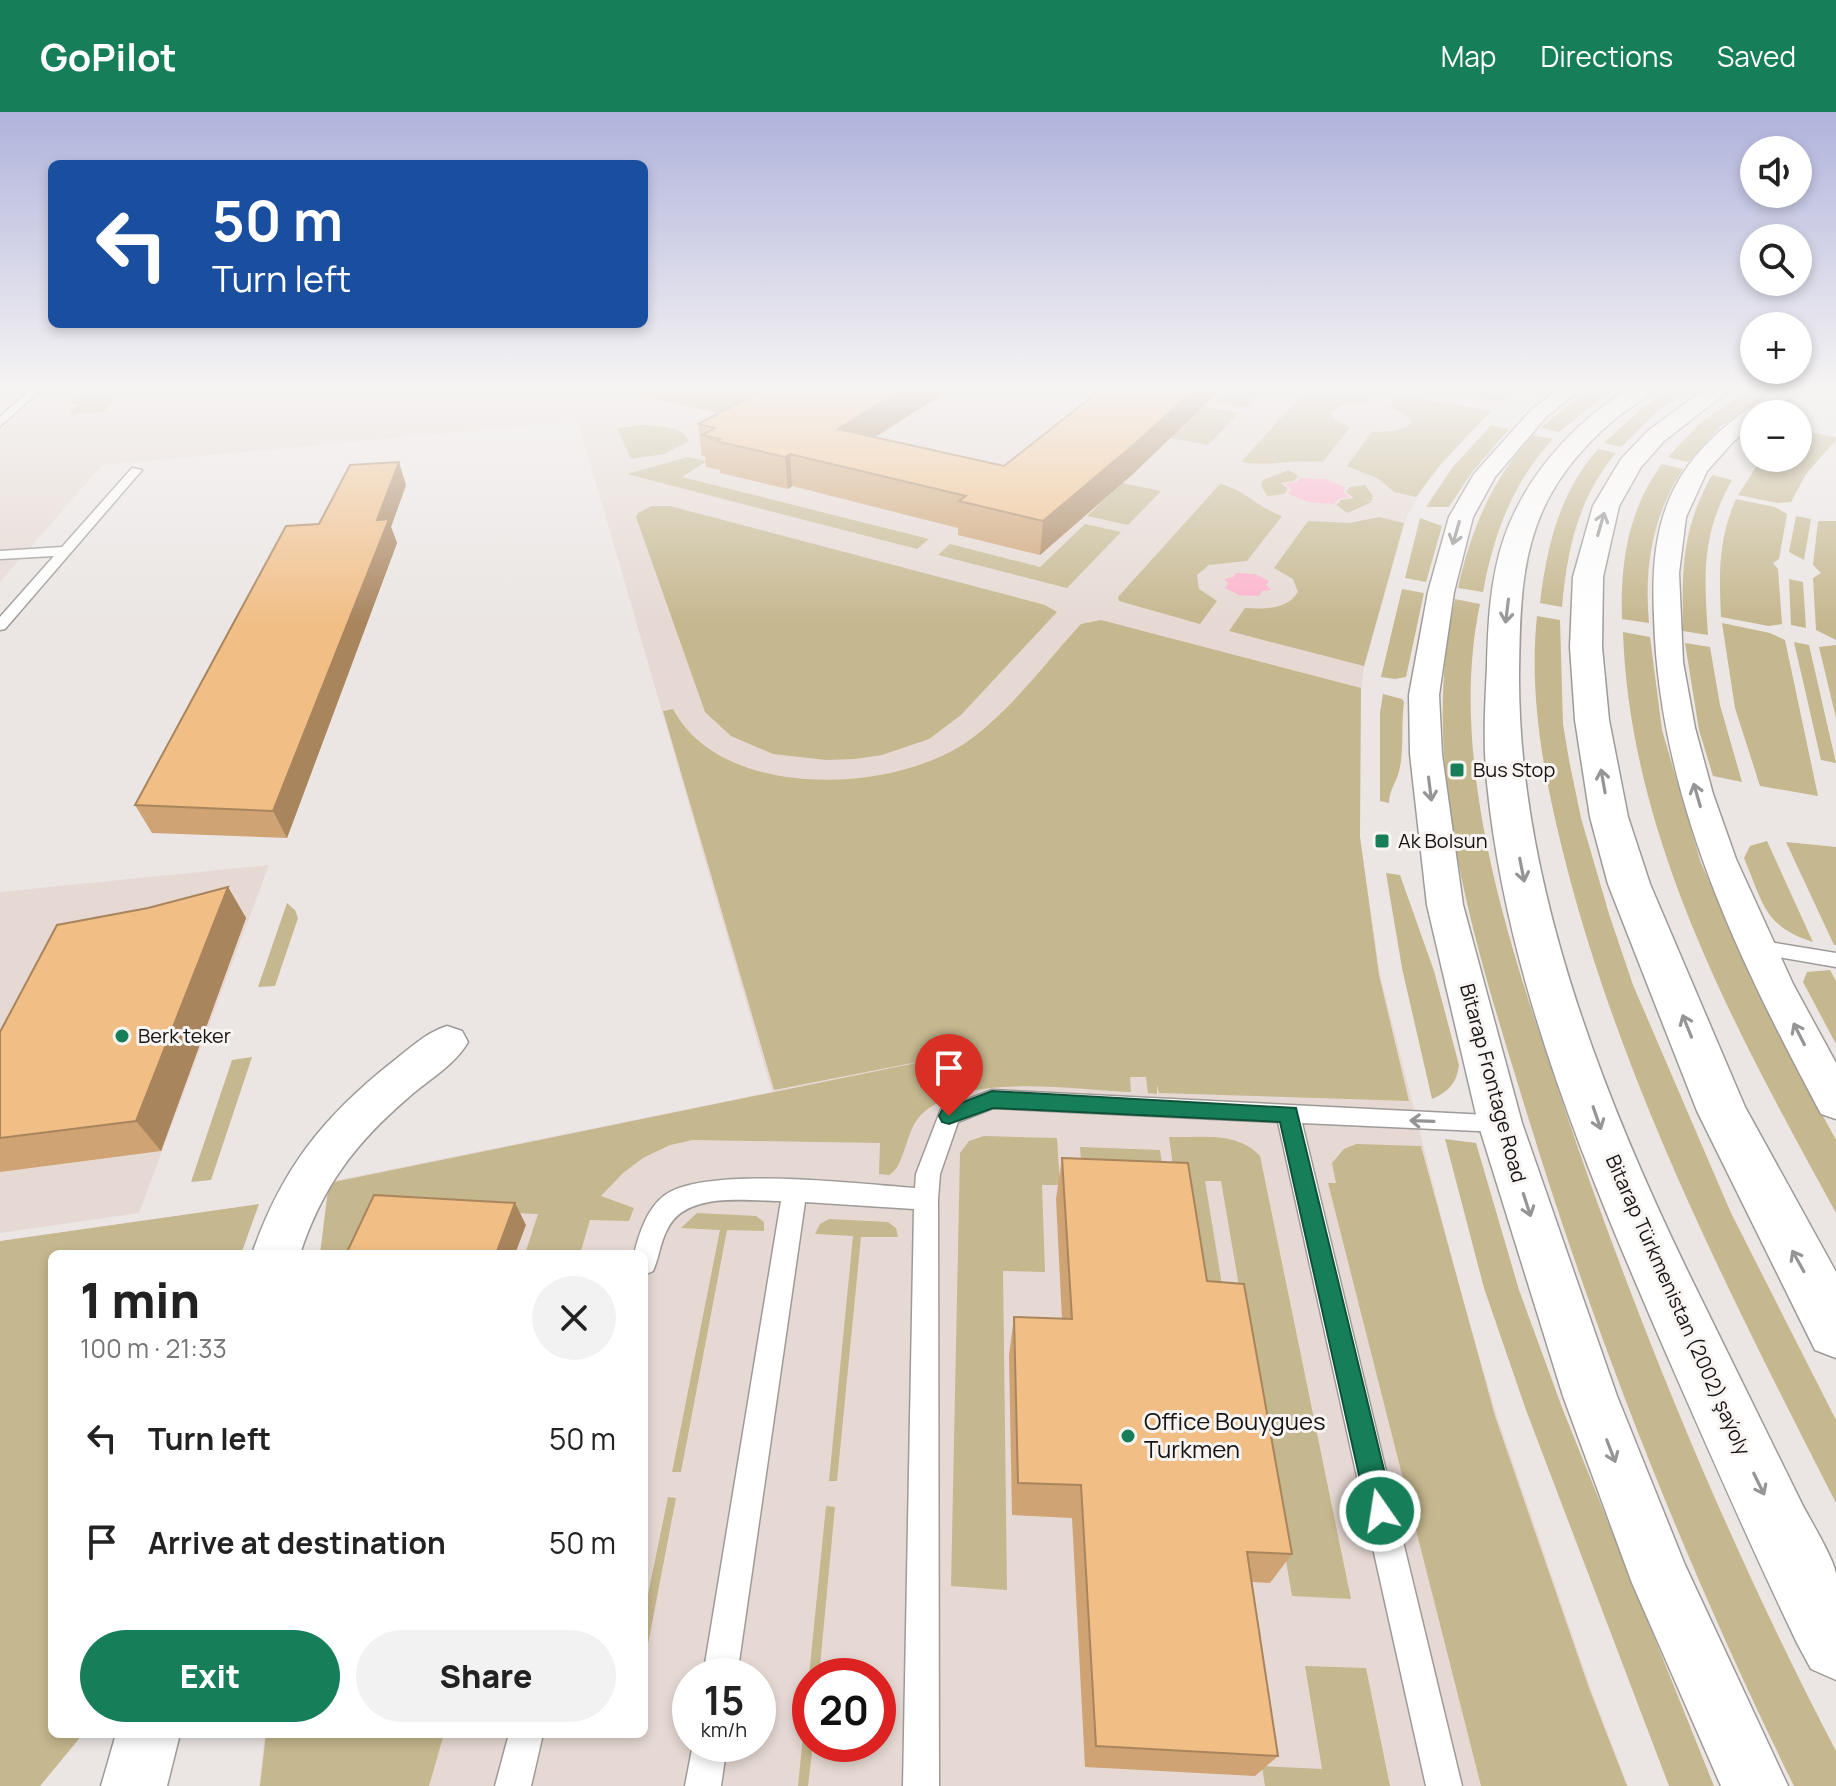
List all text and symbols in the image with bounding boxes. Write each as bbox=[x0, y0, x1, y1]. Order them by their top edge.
text: GoPilot bbox=[40, 30, 177, 82]
text: Map bbox=[1441, 37, 1496, 75]
text: Directions bbox=[1540, 37, 1673, 75]
text: Saved bbox=[1717, 37, 1796, 75]
map controls bbox=[1740, 136, 1812, 472]
button: sound bbox=[1740, 136, 1812, 208]
text: 50 m bbox=[212, 181, 343, 258]
icon: left bbox=[80, 192, 184, 296]
button: search bbox=[1740, 224, 1812, 296]
text: Turn left bbox=[212, 254, 351, 303]
button: + bbox=[1740, 312, 1812, 384]
button: − bbox=[1740, 400, 1812, 472]
one-way arrow bbox=[1594, 512, 1609, 538]
one-way arrow bbox=[1448, 520, 1463, 546]
one-way arrow bbox=[1499, 597, 1514, 624]
place label: Bus Stop bbox=[1473, 756, 1555, 783]
marker: Bus Stop bbox=[1448, 761, 1466, 779]
one-way arrow bbox=[1594, 769, 1609, 795]
one-way arrow bbox=[1423, 776, 1438, 802]
one-way arrow bbox=[1689, 782, 1704, 808]
place label: Ak Bolsun bbox=[1398, 827, 1488, 854]
marker: Ak Bolsun bbox=[1373, 832, 1391, 850]
one-way arrow bbox=[1515, 856, 1530, 882]
street label: Bitarap Frontage Road bbox=[1454, 981, 1533, 1185]
one-way arrow bbox=[1679, 1014, 1694, 1039]
place label: Berk teker bbox=[138, 1022, 231, 1049]
one-way arrow bbox=[1790, 1022, 1806, 1046]
marker: Berk teker bbox=[113, 1027, 131, 1045]
pin bbox=[915, 1034, 983, 1116]
icon: arrive bbox=[927, 1046, 971, 1090]
one-way arrow bbox=[1590, 1105, 1605, 1130]
one-way arrow bbox=[1409, 1114, 1436, 1129]
street label: Bitarap Türkmenistan (2002) şaýoly bbox=[1600, 1150, 1757, 1460]
one-way arrow bbox=[1520, 1192, 1535, 1218]
one-way arrow bbox=[1790, 1250, 1806, 1274]
text: 1 min bbox=[80, 1267, 200, 1332]
button: close bbox=[532, 1276, 616, 1360]
text: 100 m · 21:33 bbox=[80, 1330, 227, 1366]
place label: Office Bouygues Turkmen bbox=[1144, 1404, 1326, 1465]
icon: left bbox=[80, 1416, 124, 1460]
text: Turn left bbox=[148, 1418, 271, 1459]
text: 50 m bbox=[549, 1418, 616, 1459]
marker: Office Bouygues Turkmen bbox=[1119, 1427, 1137, 1445]
one-way arrow bbox=[1605, 1438, 1619, 1463]
position arrow bbox=[1338, 1469, 1422, 1553]
one-way arrow bbox=[1752, 1471, 1767, 1495]
icon: arrive bbox=[80, 1520, 124, 1564]
text: Arrive at destination bbox=[148, 1522, 446, 1563]
text: 50 m bbox=[549, 1522, 616, 1563]
button: Exit bbox=[80, 1630, 340, 1722]
button: Share bbox=[356, 1630, 616, 1722]
speed limit sign: 20 bbox=[792, 1658, 896, 1762]
text: 15 bbox=[704, 1672, 744, 1727]
text: km/h bbox=[701, 1716, 747, 1743]

